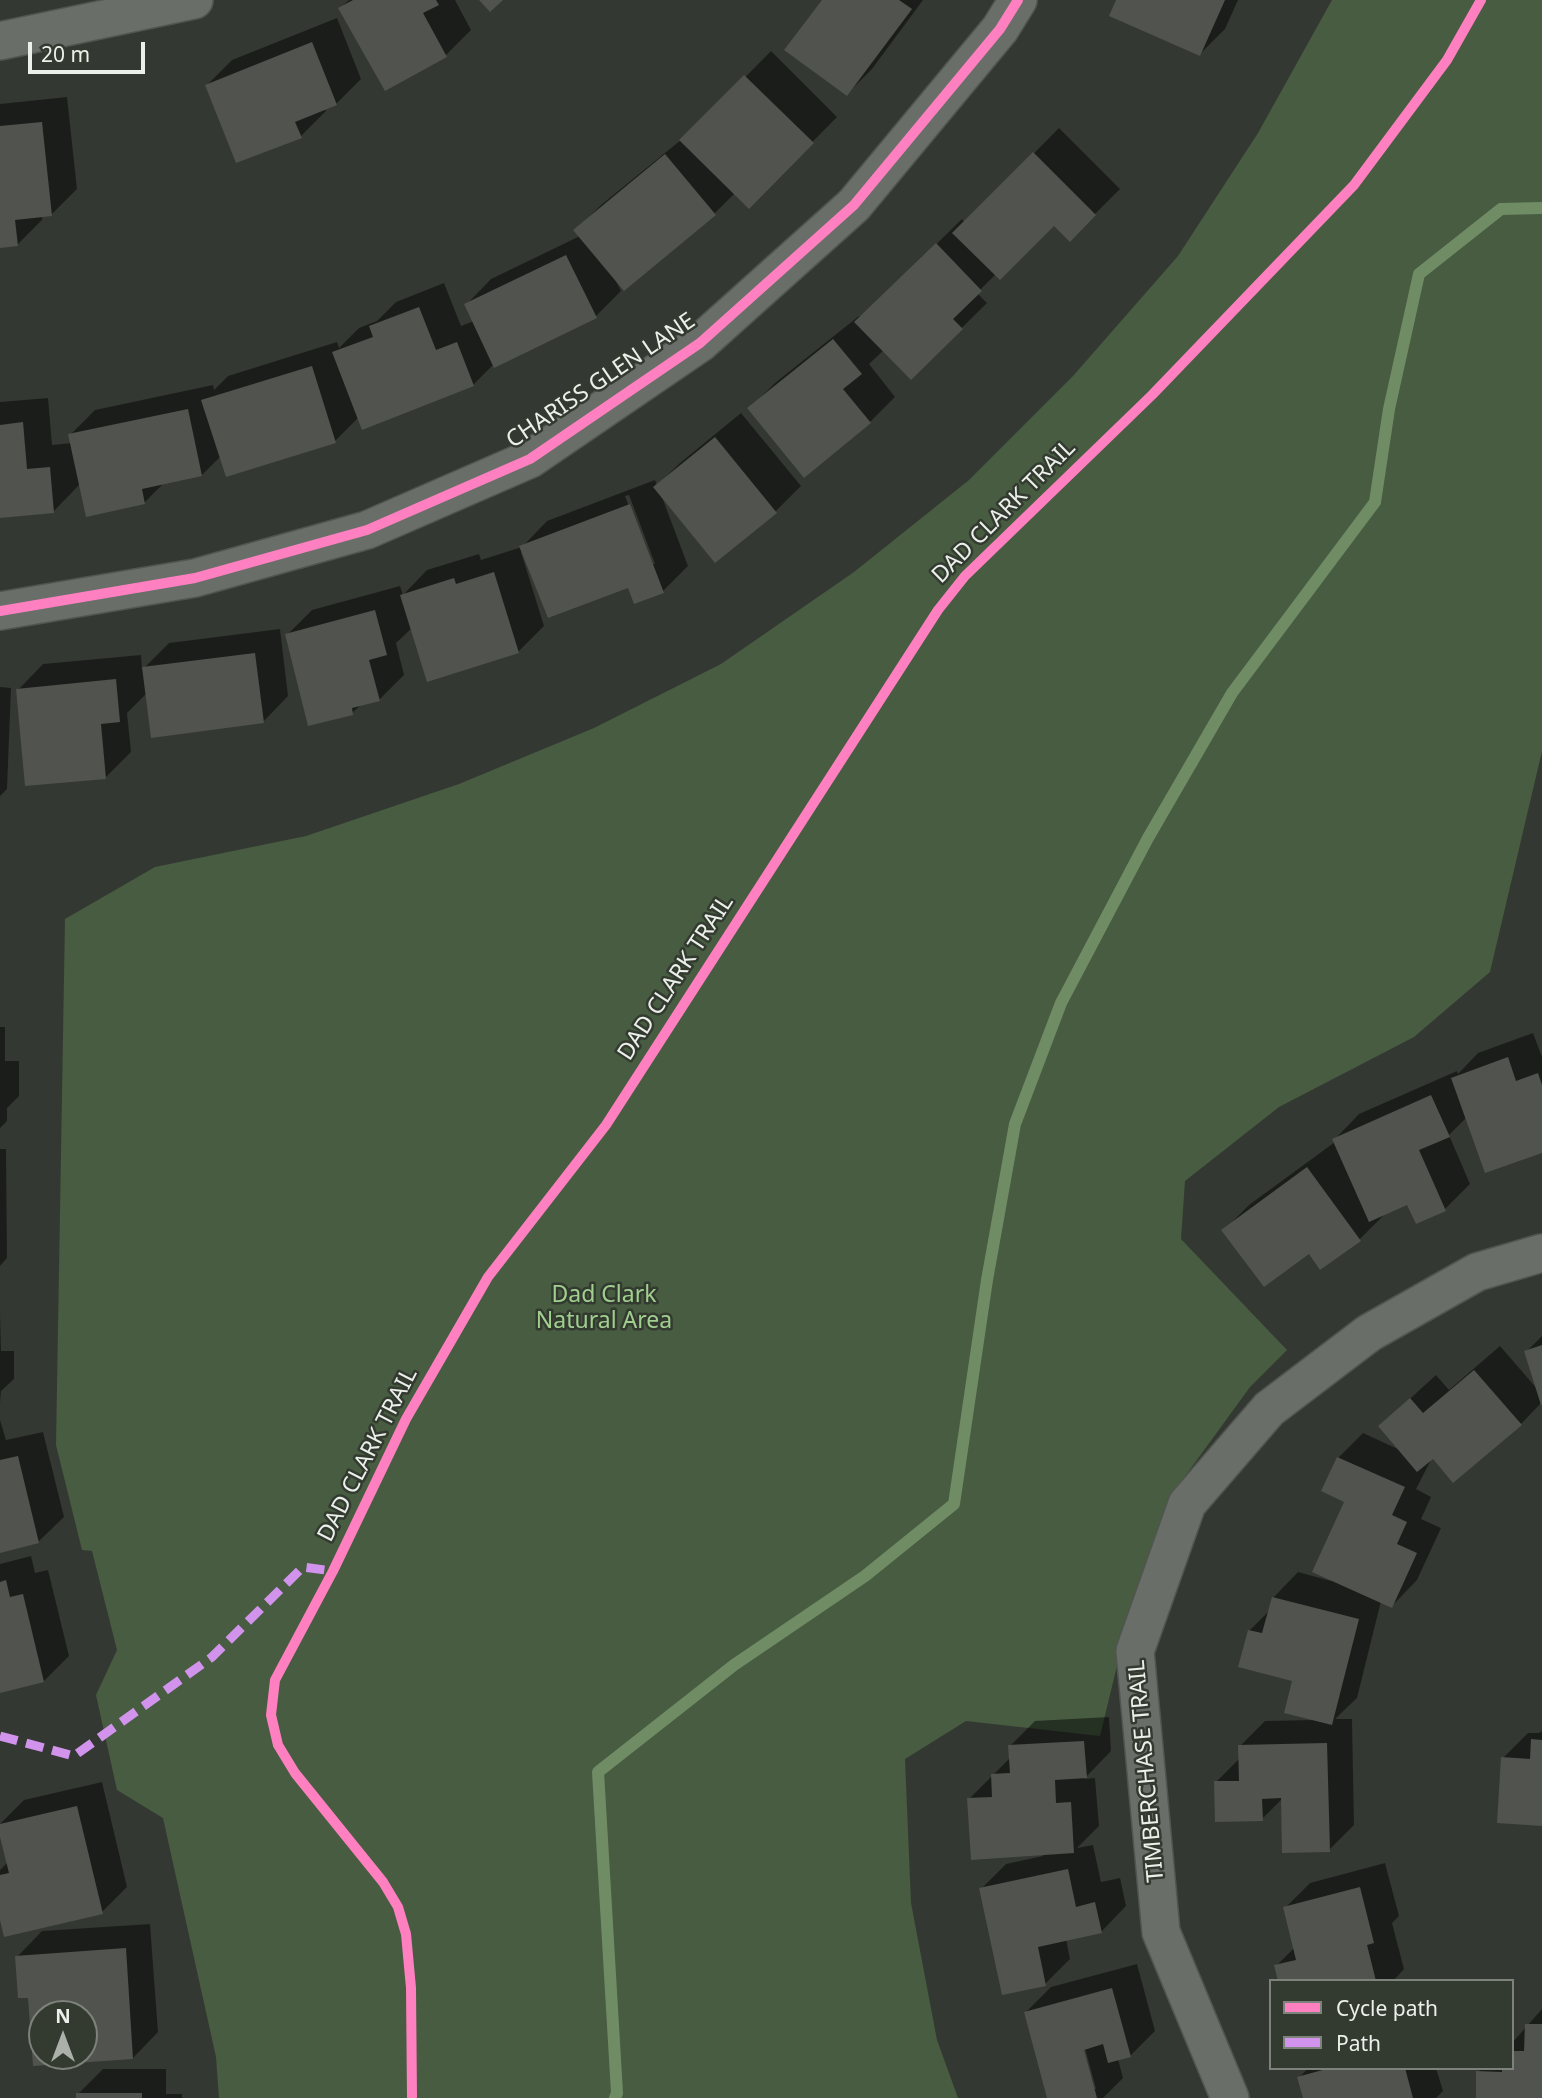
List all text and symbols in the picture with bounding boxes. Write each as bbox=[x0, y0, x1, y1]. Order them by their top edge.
scale bar bbox=[32, 28, 149, 72]
text: 20 m bbox=[41, 40, 90, 68]
street label: CHARISS GLEN LANE bbox=[501, 308, 701, 454]
street label: DAD CLARK TRAIL bbox=[927, 435, 1081, 589]
street label: DAD CLARK TRAIL bbox=[612, 890, 740, 1066]
park label: Dad Clark Natural Area bbox=[536, 1281, 672, 1335]
street label: DAD CLARK TRAIL bbox=[312, 1364, 424, 1546]
street label: TIMBERCHASE TRAIL bbox=[1124, 1659, 1170, 1883]
legend bbox=[1269, 1979, 1514, 2070]
text: Cycle path bbox=[1336, 1994, 1438, 2022]
north arrow bbox=[28, 2000, 98, 2070]
text: N bbox=[55, 2003, 71, 2029]
text: Path bbox=[1336, 2029, 1381, 2057]

